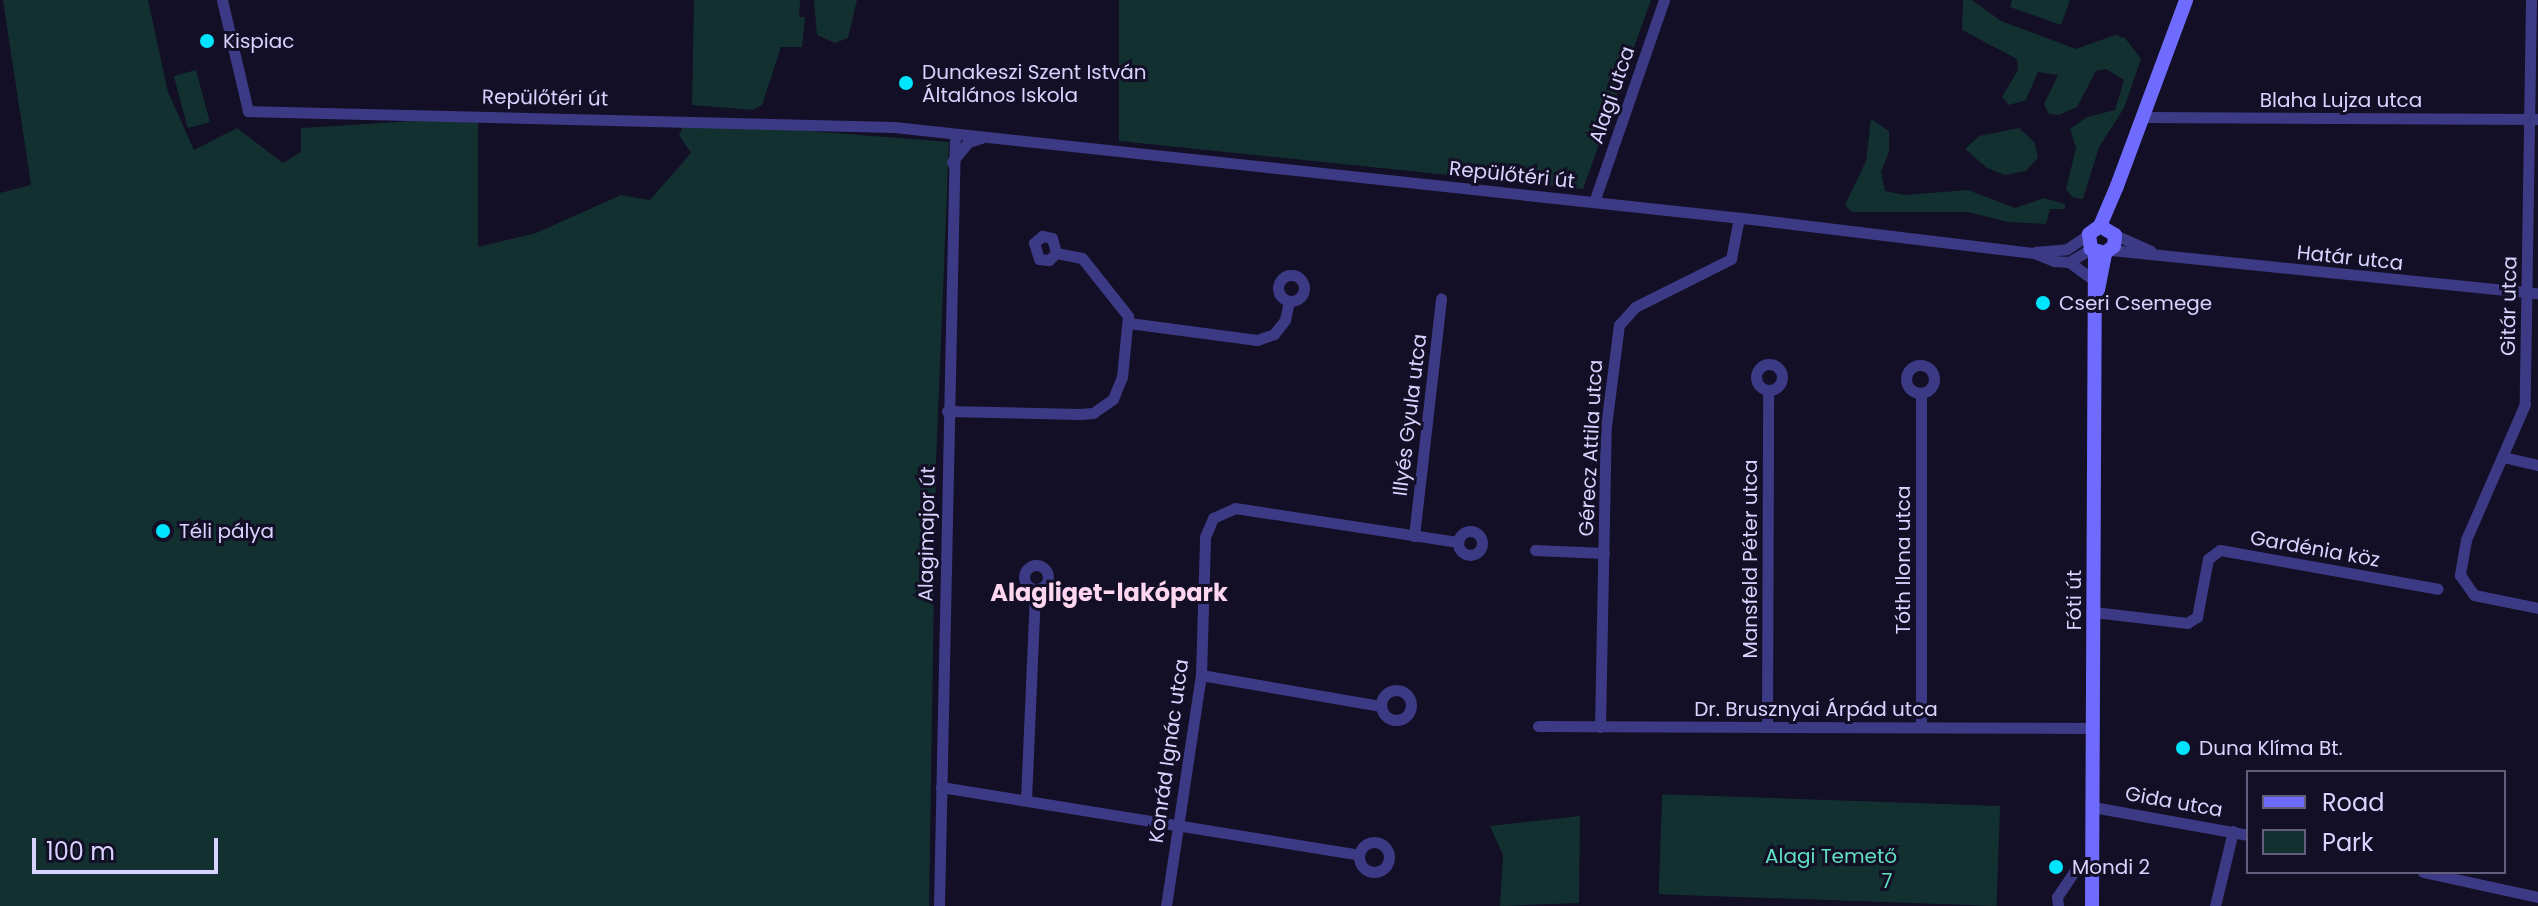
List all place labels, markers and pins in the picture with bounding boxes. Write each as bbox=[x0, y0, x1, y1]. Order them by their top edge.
place label: Kispiac bbox=[223, 29, 294, 53]
marker: Kispiac bbox=[198, 32, 216, 50]
place label: Dunakeszi Szent István Általános Iskola bbox=[922, 60, 1147, 107]
marker: Dunakeszi Szent István Általános Iskola bbox=[897, 74, 915, 92]
place label: Cseri Csemege bbox=[2059, 291, 2212, 315]
marker: Cseri Csemege bbox=[2034, 294, 2052, 312]
place label: Téli pálya bbox=[179, 519, 274, 543]
marker: Téli pálya bbox=[154, 522, 172, 540]
place label: Duna Klíma Bt. bbox=[2199, 736, 2343, 760]
marker: Duna Klíma Bt. bbox=[2174, 739, 2192, 757]
place label: Mondi 2 bbox=[2072, 855, 2150, 879]
marker: Mondi 2 bbox=[2047, 858, 2065, 876]

